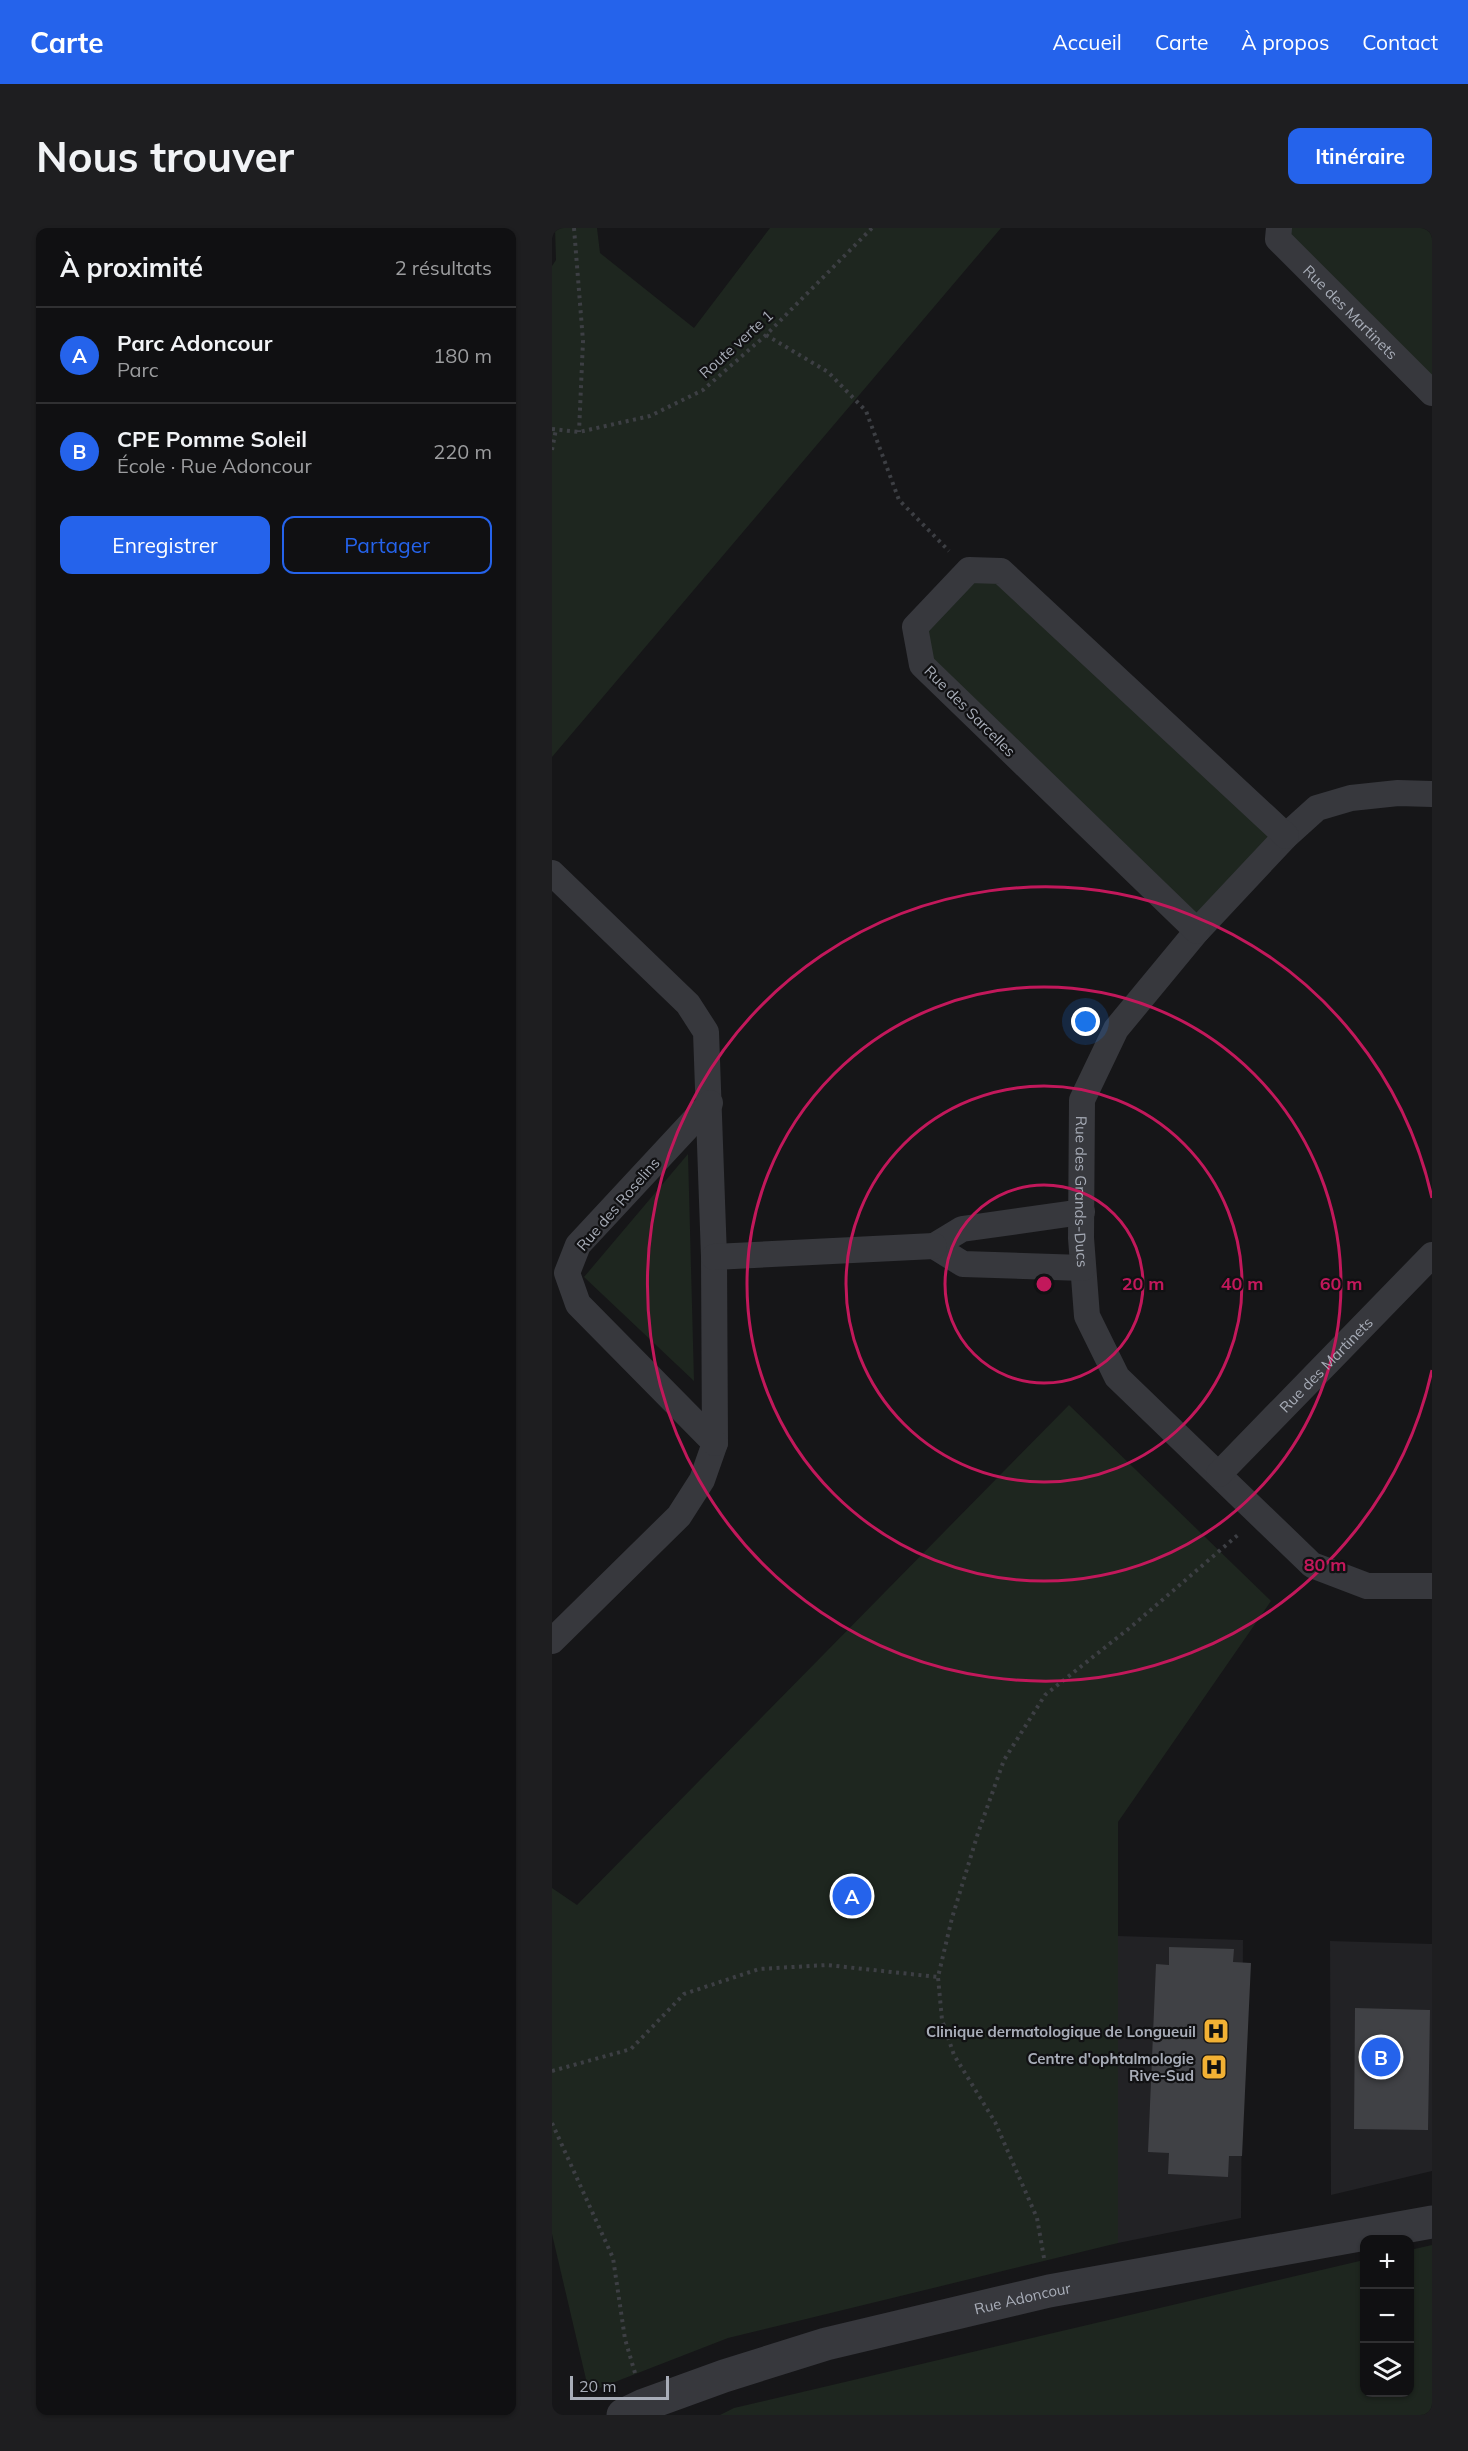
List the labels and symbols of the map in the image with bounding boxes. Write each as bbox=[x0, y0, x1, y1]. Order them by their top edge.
street label: Rue des Martinets bbox=[1300, 261, 1402, 363]
street label: Route verte 1 bbox=[695, 306, 777, 382]
street label: Rue des Sarcelles bbox=[920, 661, 1020, 761]
your location bbox=[1071, 1007, 1100, 1036]
street label: Rue des Grands-Ducs bbox=[1071, 1116, 1093, 1268]
street label: Rue des Roselins bbox=[572, 1153, 664, 1255]
text: 20 m bbox=[1122, 1272, 1164, 1295]
text: 40 m bbox=[1221, 1272, 1263, 1295]
text: 60 m bbox=[1320, 1272, 1362, 1295]
centre of rings bbox=[1034, 1274, 1054, 1294]
street label: Rue des Martinets bbox=[1275, 1313, 1376, 1416]
text: 80 m bbox=[1304, 1553, 1346, 1576]
pin: A bbox=[832, 1874, 872, 1918]
hospital icon: Clinique dermatologique de Longueuil bbox=[1201, 2016, 1231, 2046]
place label: Clinique dermatologique de Longueuil bbox=[926, 2022, 1196, 2041]
pin: B bbox=[1362, 2034, 1400, 2080]
place label: Centre d'ophtalmologie Rive-Sud bbox=[1027, 2049, 1194, 2085]
hospital icon: Centre d'ophtalmologie Rive-Sud bbox=[1199, 2052, 1229, 2082]
street label: Rue Adoncour bbox=[972, 2278, 1073, 2318]
scale bar bbox=[570, 2373, 669, 2400]

